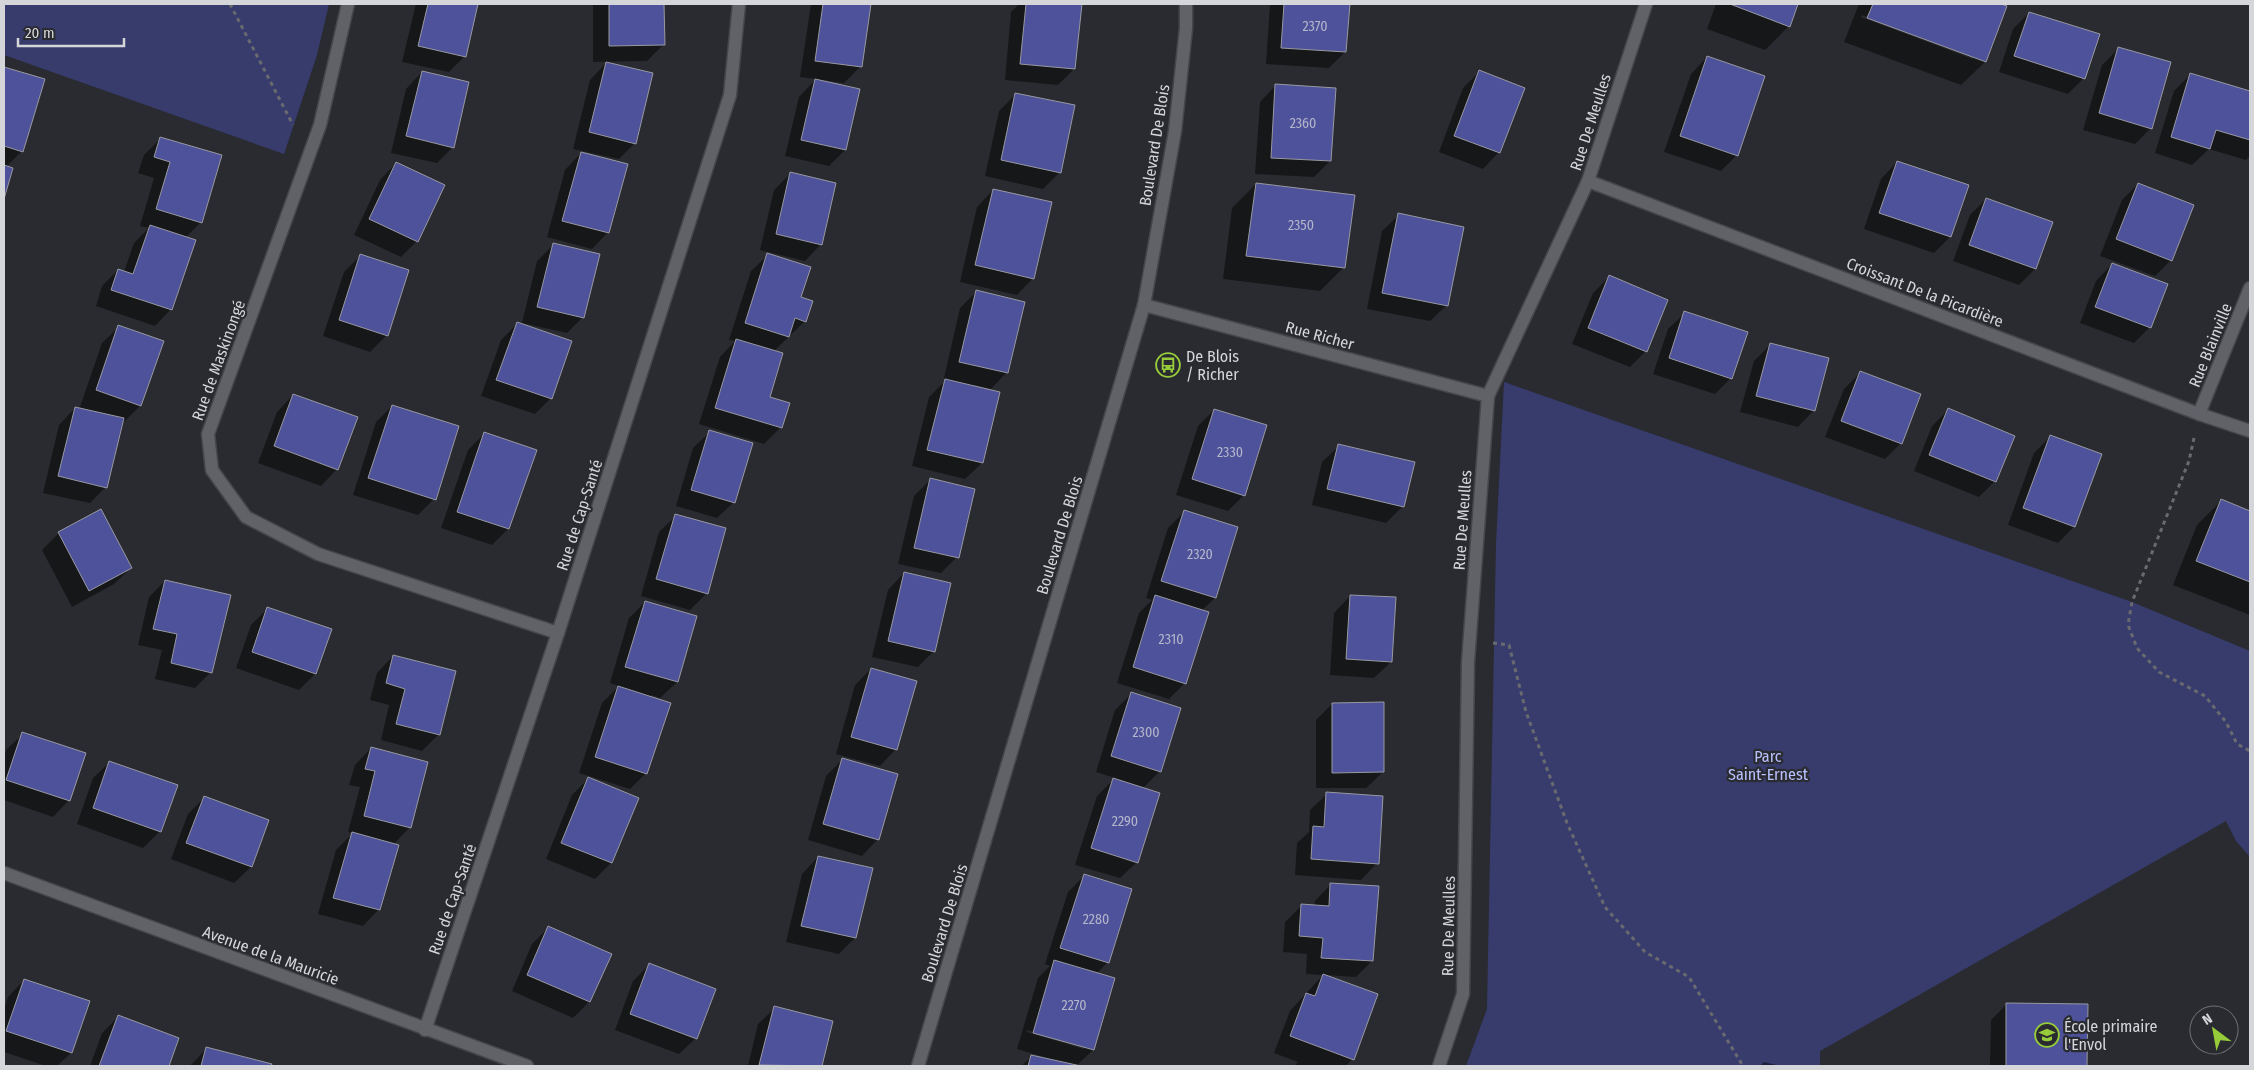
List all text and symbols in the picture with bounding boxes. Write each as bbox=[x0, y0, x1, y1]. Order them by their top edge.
scale bar bbox=[18, 15, 124, 47]
house number: 2370 bbox=[1302, 18, 1328, 35]
text: 20 m bbox=[25, 24, 55, 42]
street label: Rue De Meulles bbox=[1566, 71, 1615, 173]
street label: Boulevard De Blois bbox=[1135, 83, 1174, 207]
house number: 2360 bbox=[1290, 115, 1316, 132]
house number: 2350 bbox=[1288, 217, 1314, 234]
street label: Croissant De la Picardière bbox=[1844, 254, 2006, 331]
street label: Rue de Maskinongé bbox=[188, 297, 249, 423]
street label: Rue Blainville bbox=[2185, 300, 2236, 390]
street label: Rue Richer bbox=[1283, 317, 1357, 354]
place label: De Blois / Richer bbox=[1186, 347, 1239, 384]
bus stop icon: De Blois / Richer bbox=[1155, 352, 1181, 378]
house number: 2330 bbox=[1217, 444, 1243, 461]
street label: Rue de Cap-Santé bbox=[553, 457, 606, 573]
street label: Rue De Meulles bbox=[1450, 469, 1475, 571]
street label: Boulevard De Blois bbox=[1032, 473, 1087, 597]
house number: 2320 bbox=[1187, 546, 1213, 563]
house number: 2310 bbox=[1159, 631, 1183, 648]
house number: 2300 bbox=[1132, 724, 1160, 741]
park label: Parc Saint-Ernest bbox=[1728, 747, 1809, 784]
house number: 2290 bbox=[1112, 813, 1138, 830]
street label: Rue de Cap-Santé bbox=[425, 841, 480, 957]
street label: Boulevard De Blois bbox=[917, 861, 972, 985]
street label: Rue De Meulles bbox=[1438, 875, 1459, 976]
house number: 2280 bbox=[1083, 911, 1109, 928]
street label: Avenue de la Mauricie bbox=[200, 922, 342, 989]
house number: 2270 bbox=[1061, 997, 1087, 1014]
north arrow bbox=[2189, 1005, 2239, 1055]
text: N bbox=[2199, 1010, 2215, 1029]
place label: École primaire l'Envol bbox=[2064, 1017, 2157, 1054]
school or university icon: École primaire l'Envol bbox=[2034, 1022, 2060, 1048]

